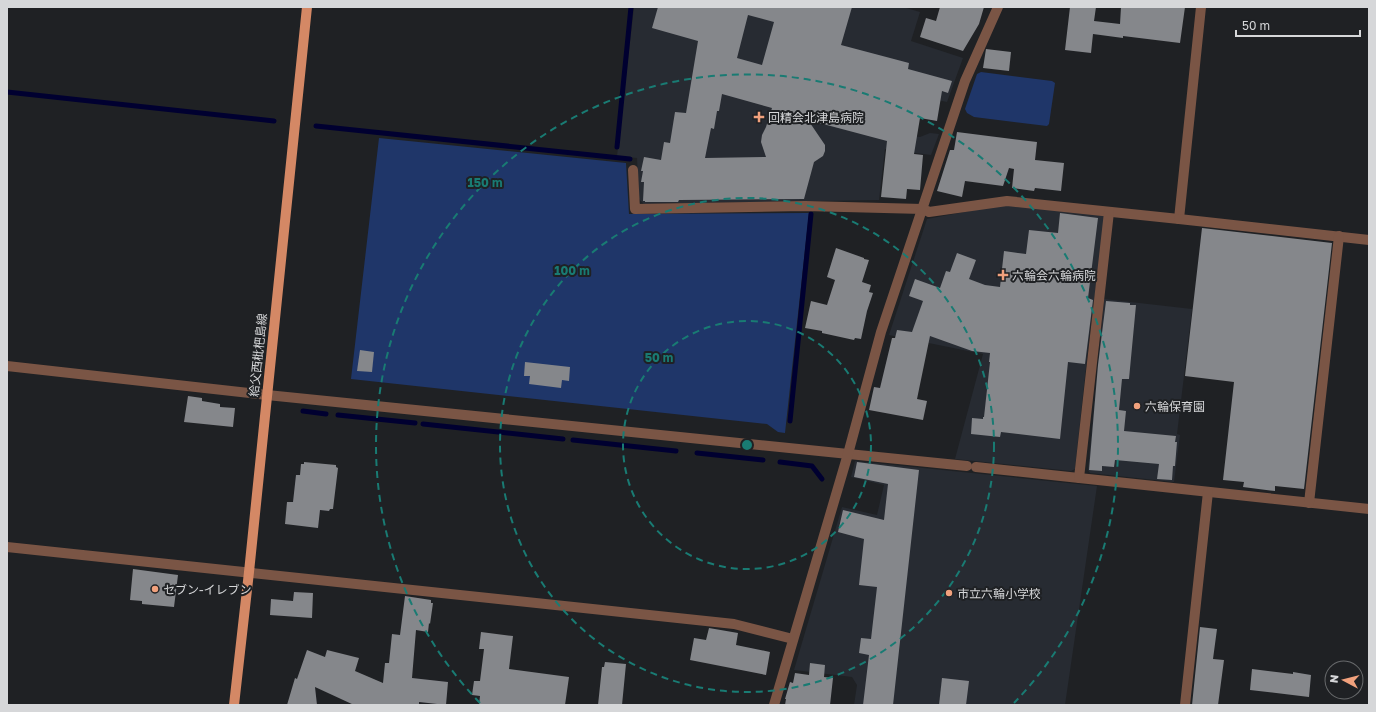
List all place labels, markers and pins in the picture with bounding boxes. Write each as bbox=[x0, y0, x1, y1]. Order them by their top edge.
place label: 回精会北津島病院 bbox=[768, 110, 864, 125]
marker: 回精会北津島病院 bbox=[753, 111, 765, 123]
place label: 六輪会六輪病院 bbox=[1012, 268, 1096, 283]
marker: 六輪会六輪病院 bbox=[997, 269, 1009, 281]
place label: 六輪保育園 bbox=[1145, 399, 1205, 414]
marker: 六輪保育園 bbox=[1132, 401, 1142, 411]
centre of rings bbox=[740, 438, 754, 452]
place label: セブン-イレブン bbox=[163, 582, 252, 597]
marker: セブン-イレブン bbox=[150, 584, 160, 594]
place label: 市立六輪小学校 bbox=[957, 586, 1041, 601]
marker: 市立六輪小学校 bbox=[944, 588, 954, 598]

